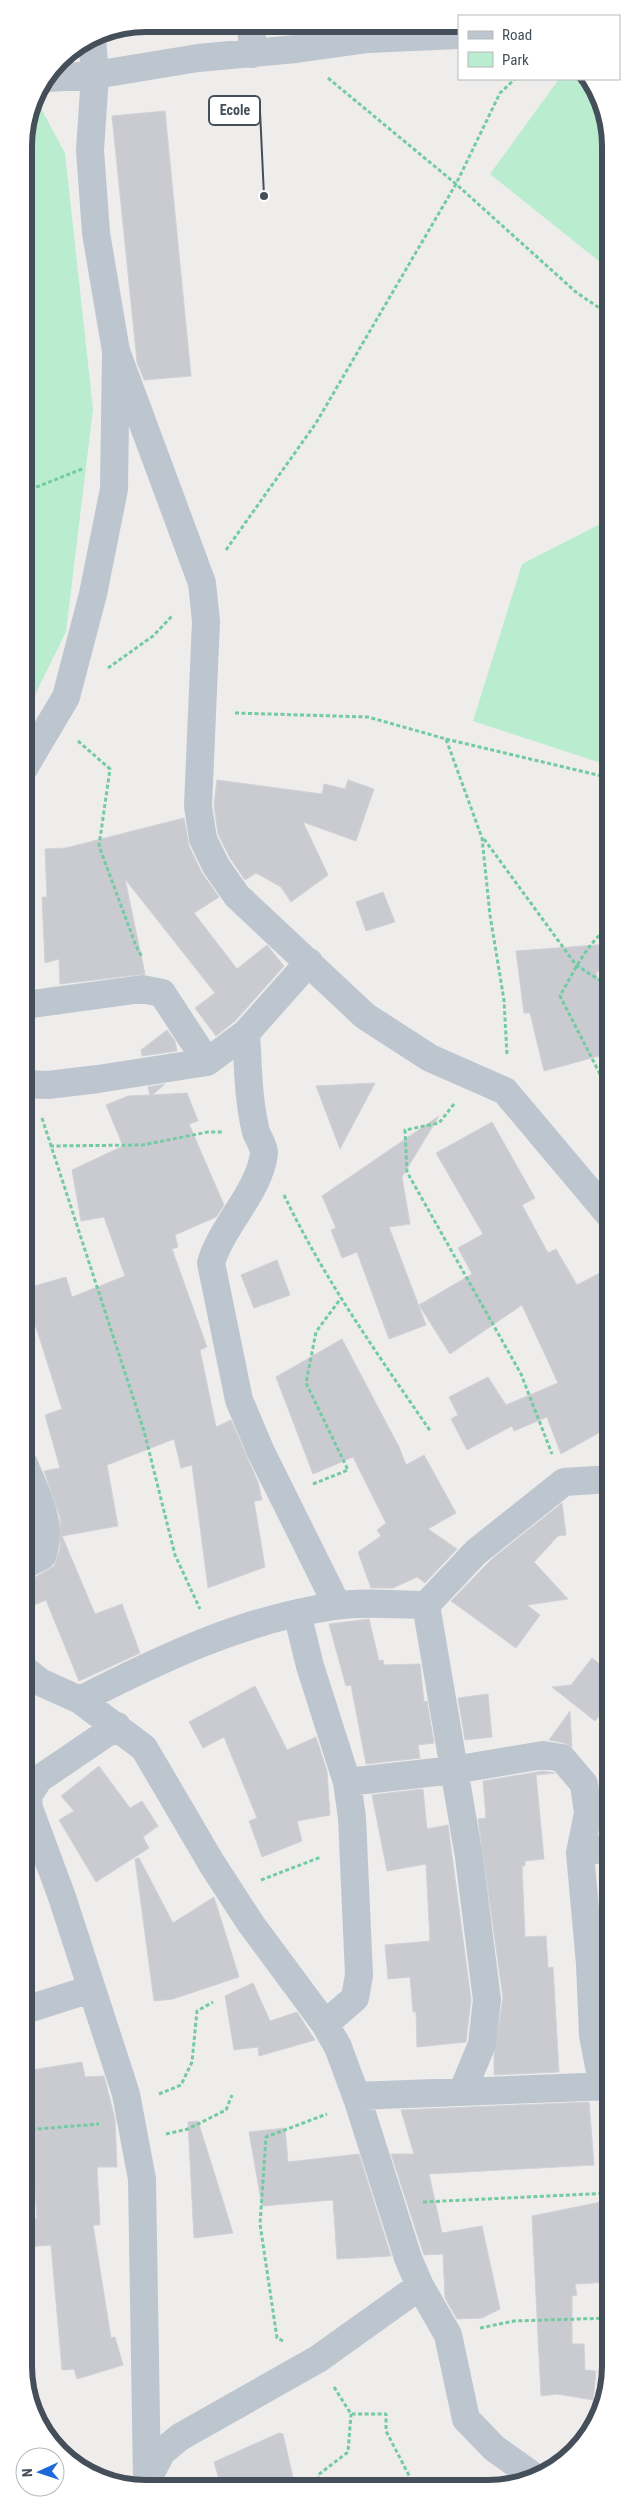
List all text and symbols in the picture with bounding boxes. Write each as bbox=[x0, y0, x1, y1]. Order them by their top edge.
legend bbox=[458, 15, 620, 80]
text: Road bbox=[502, 26, 532, 44]
text: Park bbox=[502, 51, 529, 69]
callout: Ecole bbox=[209, 96, 260, 125]
text: Ecole bbox=[220, 102, 250, 118]
north arrow bbox=[15, 2447, 65, 2497]
text: N bbox=[19, 2468, 35, 2477]

